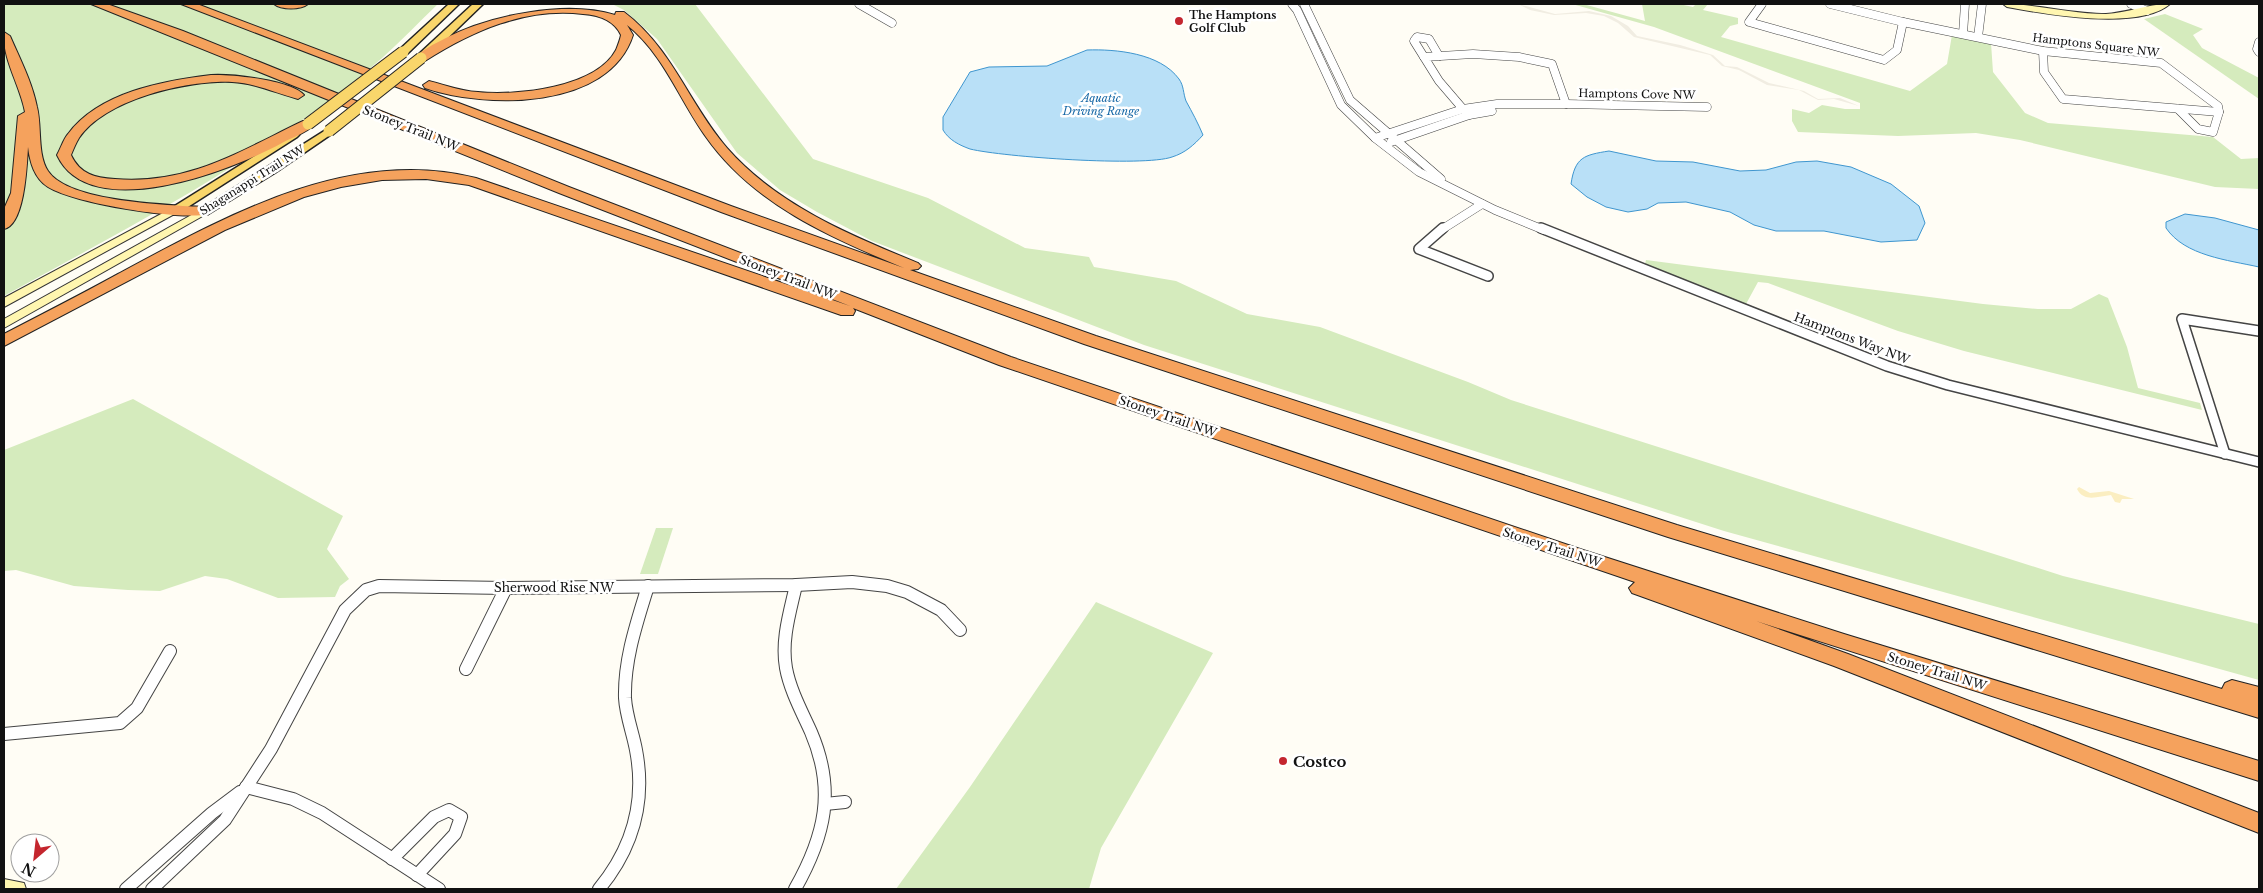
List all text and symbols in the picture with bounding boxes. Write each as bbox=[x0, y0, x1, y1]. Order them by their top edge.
place label: The Hamptons Golf Club bbox=[1189, 8, 1276, 35]
marker: The Hamptons Golf Club bbox=[1173, 15, 1185, 27]
street label: Hamptons Square NW bbox=[2032, 30, 2161, 60]
street label: Hamptons Cove NW bbox=[1578, 86, 1697, 102]
water label: Aquatic Driving Range bbox=[1062, 91, 1139, 118]
street label: Stoney Trail NW bbox=[360, 102, 462, 155]
street label: Shaganappi Trail NW bbox=[197, 141, 308, 218]
street label: Stoney Trail NW bbox=[737, 252, 840, 303]
street label: Hamptons Way NW bbox=[1792, 309, 1913, 367]
street label: Stoney Trail NW bbox=[1117, 392, 1220, 440]
street label: Stoney Trail NW bbox=[1501, 524, 1604, 570]
street label: Sherwood Rise NW bbox=[494, 580, 615, 595]
street label: Stoney Trail NW bbox=[1886, 649, 1989, 693]
place label: Costco bbox=[1293, 752, 1346, 771]
marker: Costco bbox=[1277, 755, 1289, 767]
north arrow bbox=[10, 833, 60, 883]
text: N bbox=[19, 858, 39, 881]

